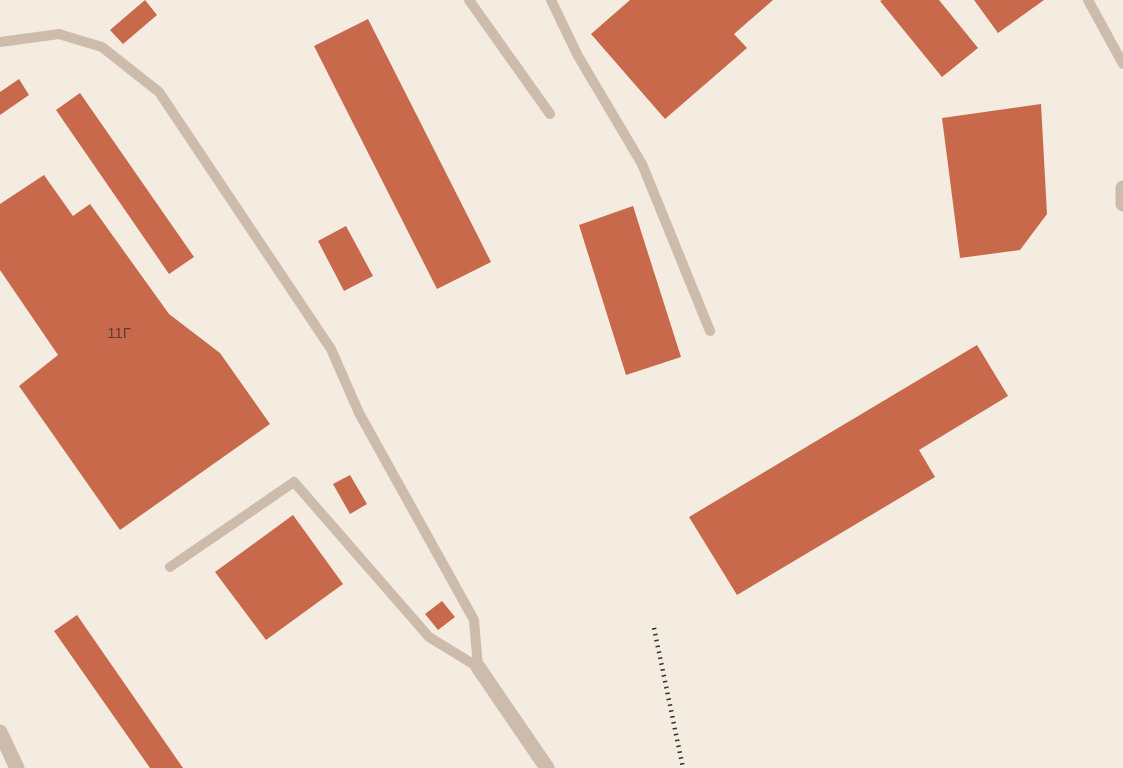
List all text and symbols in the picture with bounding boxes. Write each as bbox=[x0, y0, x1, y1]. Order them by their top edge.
house number: 11Г bbox=[107, 325, 131, 343]

